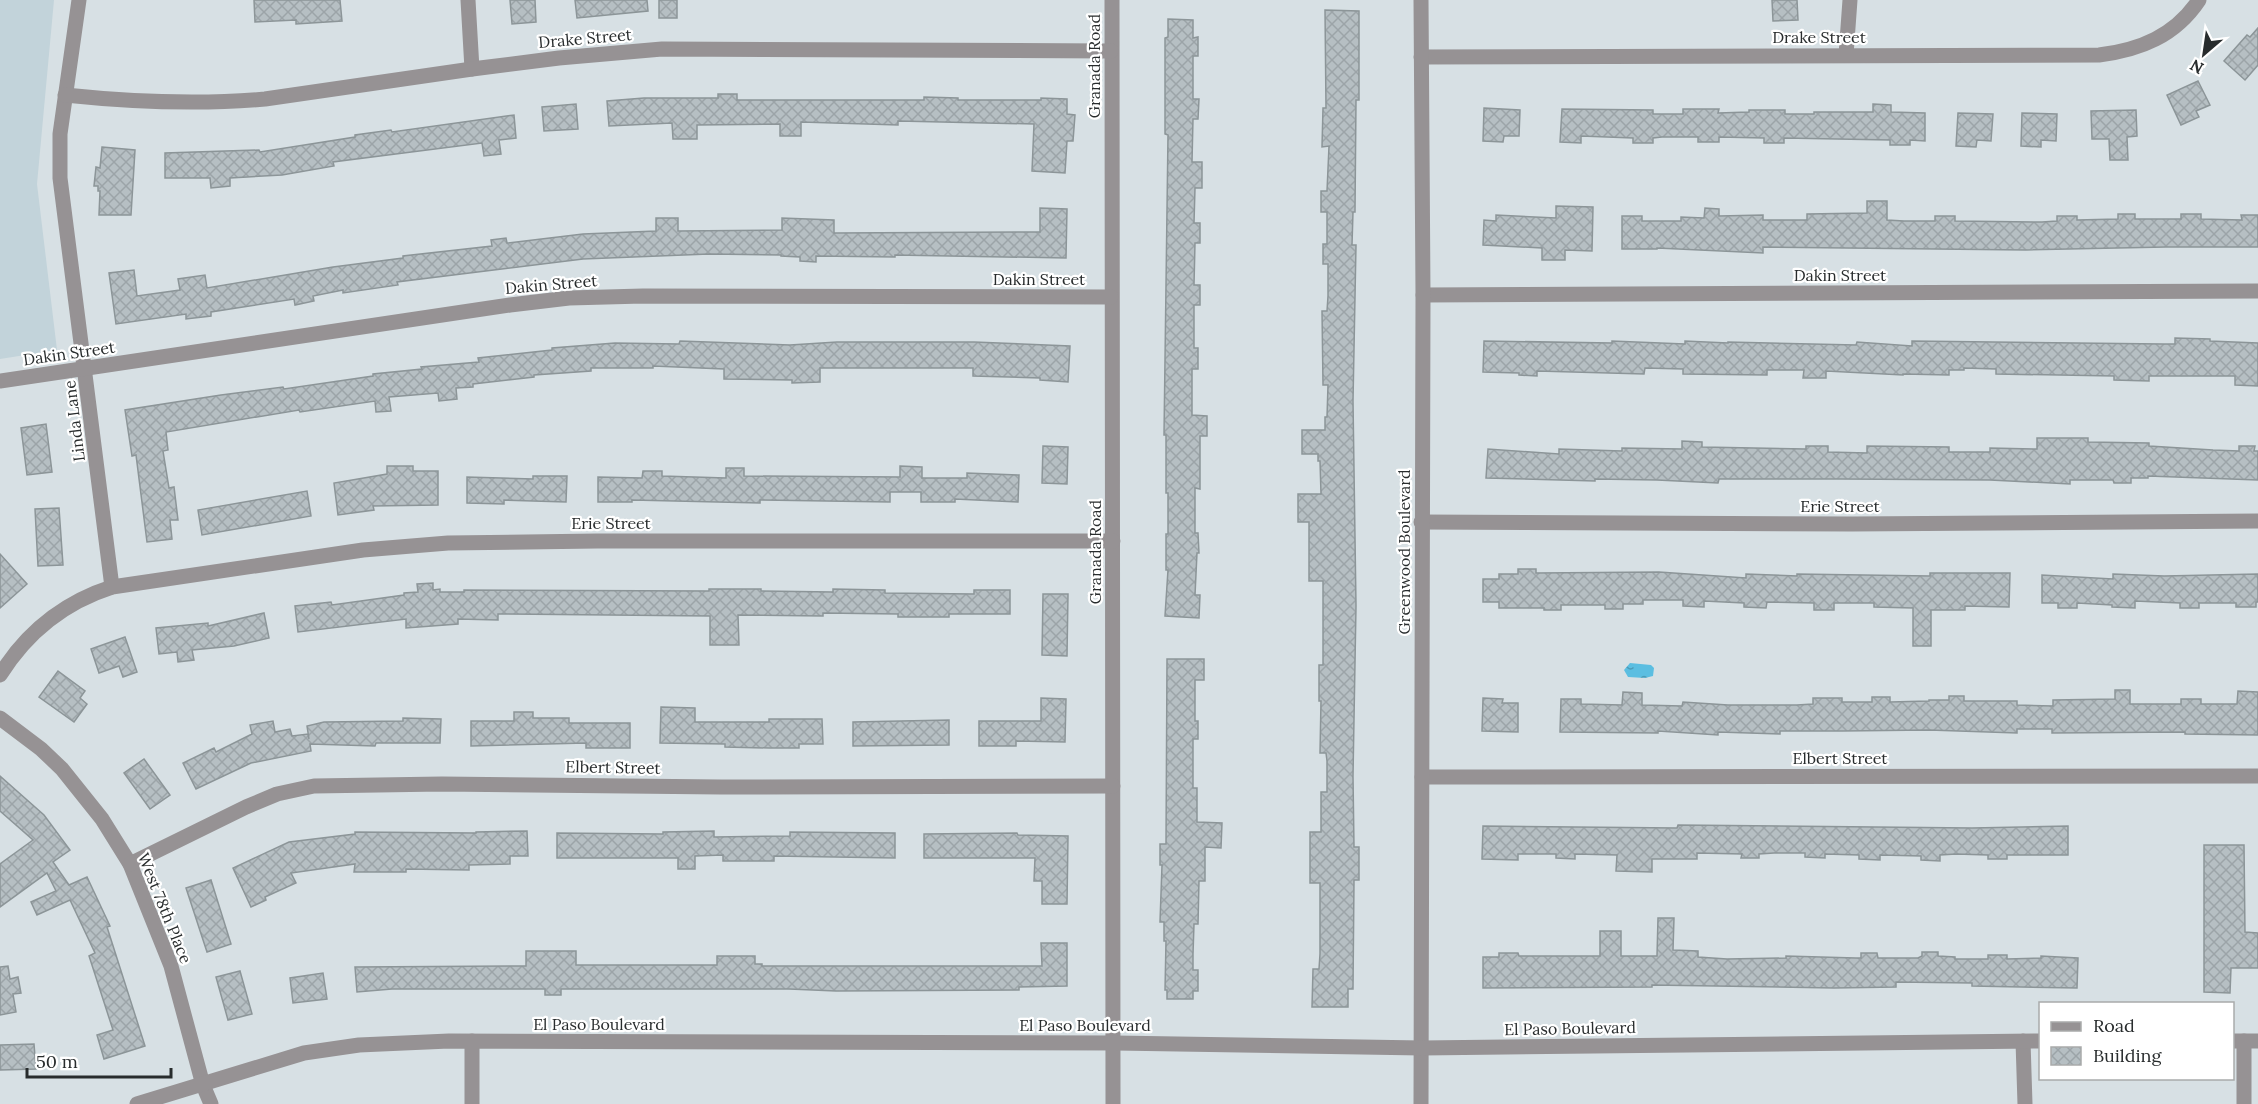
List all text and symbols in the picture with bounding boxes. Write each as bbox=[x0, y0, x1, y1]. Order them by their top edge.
street label: Granada Road bbox=[1084, 13, 1104, 118]
street label: Drake Street bbox=[537, 24, 633, 52]
north arrow bbox=[2174, 24, 2234, 84]
street label: Drake Street bbox=[1772, 27, 1867, 47]
text: N bbox=[2186, 55, 2207, 79]
street label: Dakin Street bbox=[1794, 265, 1887, 285]
street label: Dakin Street bbox=[993, 269, 1086, 289]
street label: Dakin Street bbox=[504, 270, 599, 298]
street label: Dakin Street bbox=[22, 337, 117, 369]
street label: Linda Lane bbox=[59, 379, 89, 463]
street label: Greenwood Boulevard bbox=[1394, 469, 1414, 635]
street label: Erie Street bbox=[1800, 496, 1881, 516]
street label: Granada Road bbox=[1085, 499, 1105, 604]
street label: Erie Street bbox=[571, 513, 652, 533]
street label: Elbert Street bbox=[1792, 748, 1888, 768]
street label: Elbert Street bbox=[565, 756, 662, 778]
street label: West 78th Place bbox=[134, 850, 196, 966]
legend bbox=[2039, 1002, 2234, 1080]
street label: El Paso Boulevard bbox=[533, 1014, 665, 1034]
text: Road bbox=[2093, 1014, 2135, 1037]
street label: El Paso Boulevard bbox=[1019, 1015, 1151, 1035]
street label: El Paso Boulevard bbox=[1504, 1017, 1636, 1039]
scale bar bbox=[27, 1041, 171, 1079]
text: Building bbox=[2093, 1044, 2163, 1067]
text: 50 m bbox=[36, 1050, 78, 1073]

